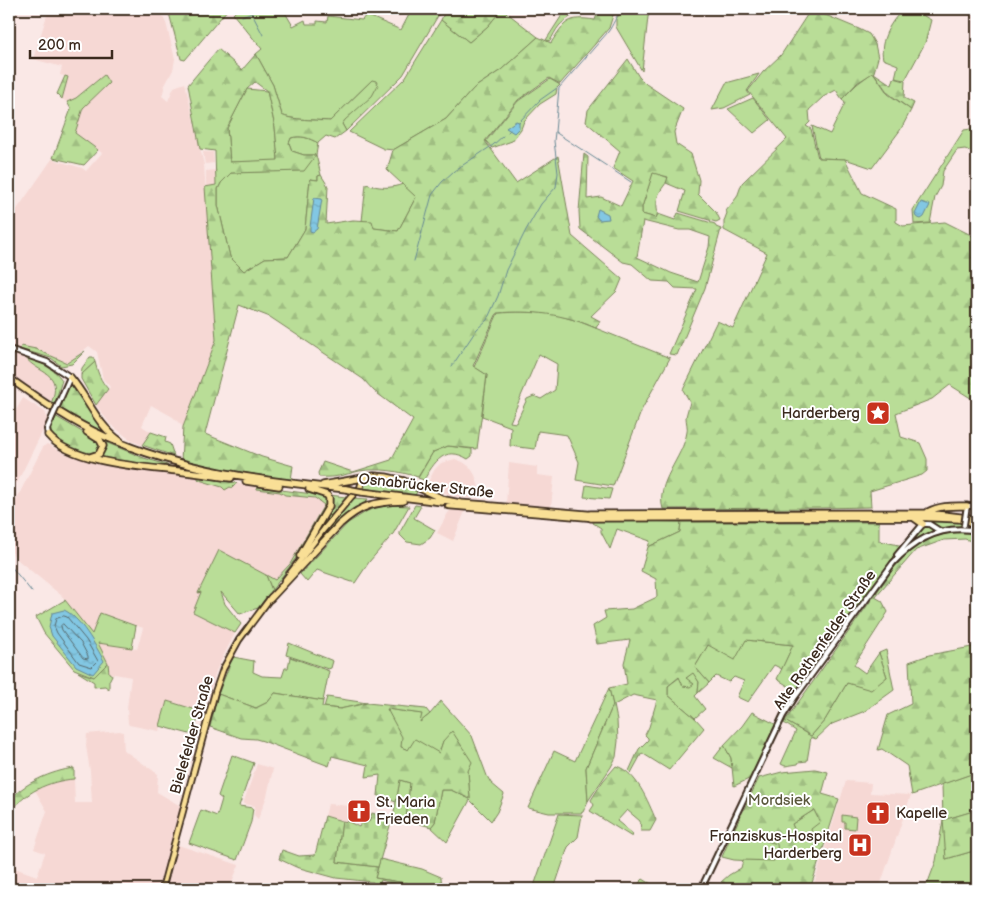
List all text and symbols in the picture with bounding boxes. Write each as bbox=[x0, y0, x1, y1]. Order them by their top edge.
scale bar bbox=[30, 28, 112, 60]
text: 200 m bbox=[38, 36, 81, 55]
place icon: Harderberg bbox=[865, 400, 891, 426]
place label: Harderberg bbox=[781, 404, 860, 423]
street label: Osnabrücker Straße bbox=[357, 469, 495, 503]
street label: Alte Rothenfelder Straße bbox=[769, 566, 881, 714]
street label: Bielefelder Straße bbox=[166, 674, 218, 796]
park label: Mordsiek bbox=[748, 791, 811, 810]
place label: St. Maria Frieden bbox=[376, 793, 436, 829]
church icon: St. Maria Frieden bbox=[346, 798, 372, 824]
church icon: Kapelle bbox=[865, 800, 891, 826]
place label: Kapelle bbox=[896, 804, 947, 823]
place label: Franziskus-Hospital Harderberg bbox=[709, 827, 842, 863]
hospital icon: Franziskus-Hospital Harderberg bbox=[847, 832, 873, 858]

